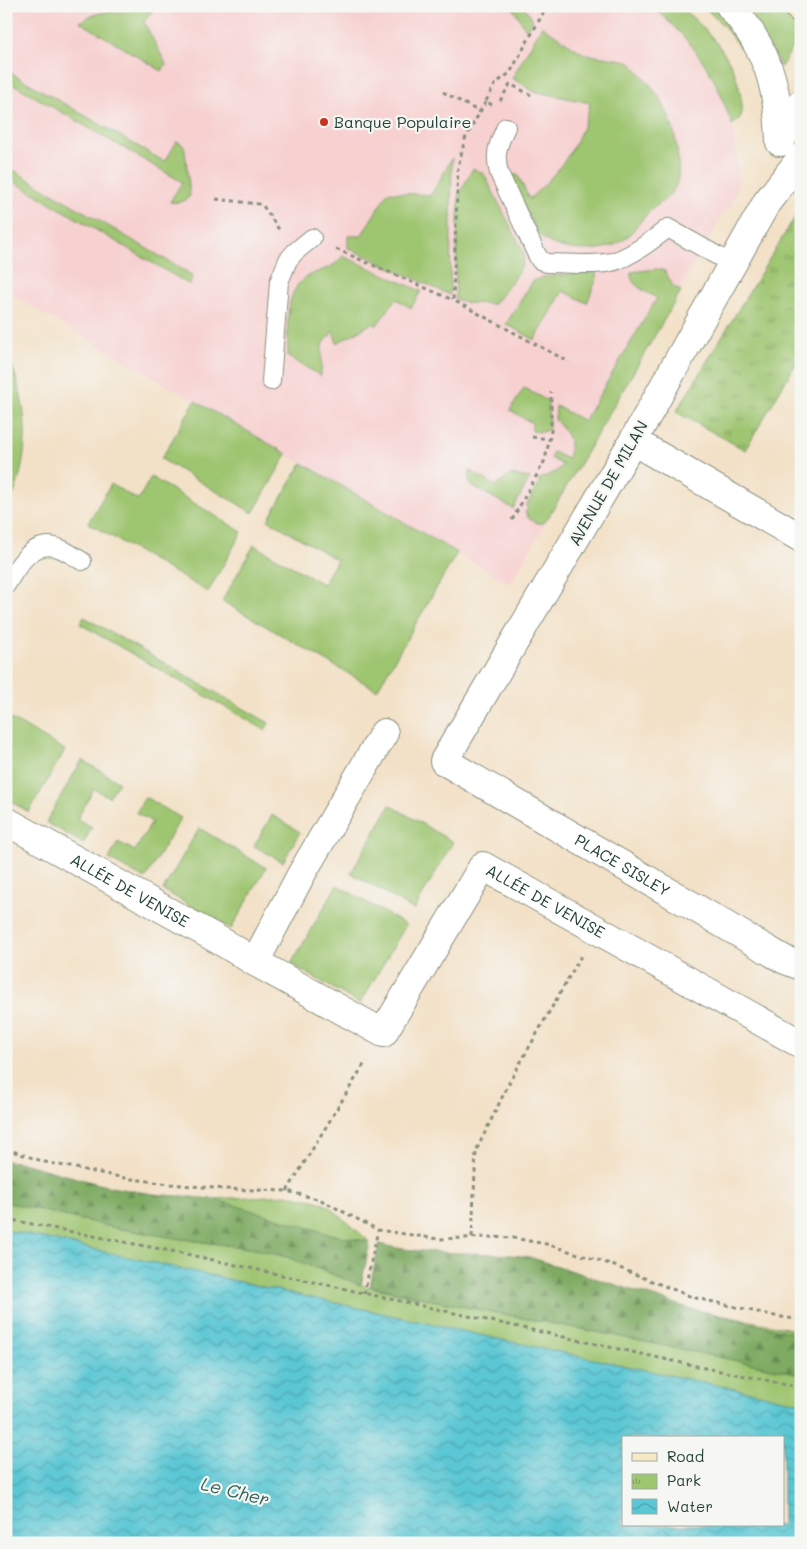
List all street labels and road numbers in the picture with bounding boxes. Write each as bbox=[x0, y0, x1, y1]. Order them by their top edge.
street label: AVENUE DE MILAN bbox=[563, 416, 652, 549]
street label: PLACE SISLEY bbox=[571, 829, 674, 901]
street label: ALLÉE DE VENISE bbox=[67, 848, 193, 932]
street label: ALLÉE DE VENISE bbox=[483, 859, 609, 942]

